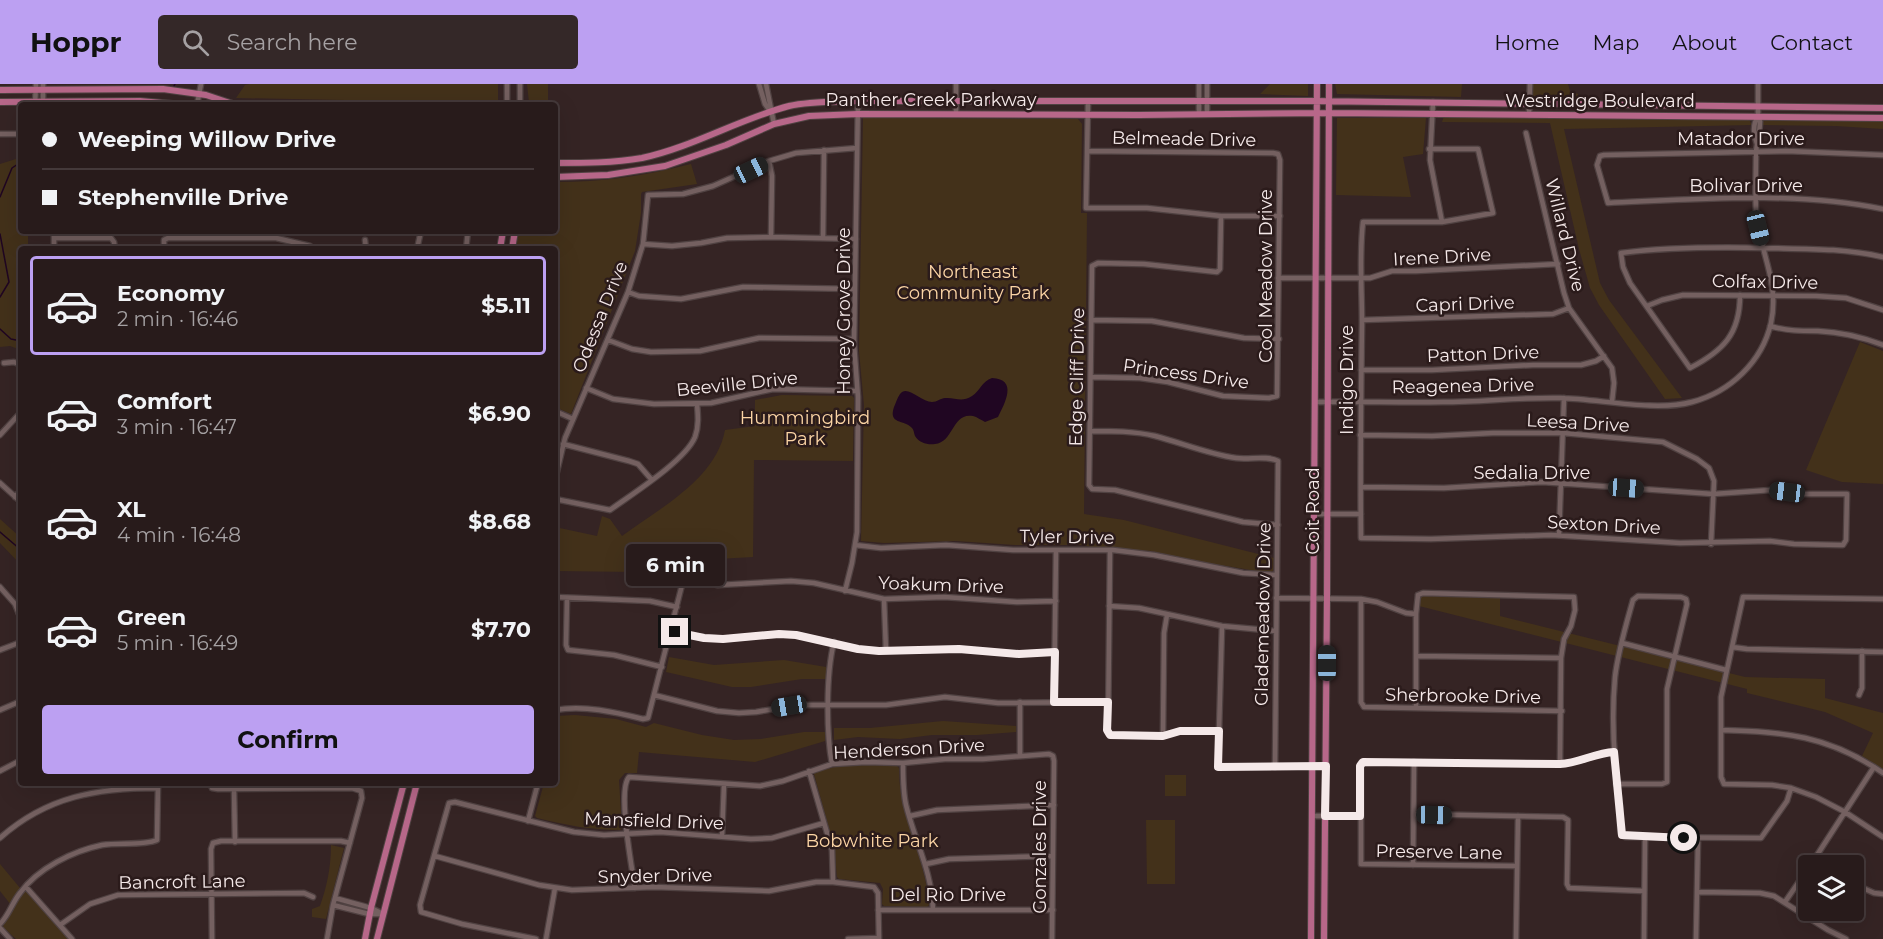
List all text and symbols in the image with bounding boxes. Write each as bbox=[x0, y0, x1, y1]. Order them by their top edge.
search box bbox=[158, 15, 578, 69]
text: Hoppr bbox=[30, 25, 122, 59]
icon: search bbox=[179, 26, 212, 59]
text: Search here bbox=[227, 29, 358, 56]
text: Home bbox=[1494, 30, 1559, 55]
text: Map bbox=[1592, 30, 1639, 55]
text: About bbox=[1672, 30, 1737, 55]
text: Contact bbox=[1770, 30, 1853, 55]
street label: Panther Creek Parkway bbox=[826, 89, 1037, 111]
street label: Westridge Boulevard bbox=[1505, 90, 1695, 112]
text: Weeping Willow Drive bbox=[78, 126, 336, 153]
street label: Belmeade Drive bbox=[1112, 127, 1257, 151]
street label: Matador Drive bbox=[1677, 128, 1805, 150]
car bbox=[731, 154, 771, 186]
street label: Bolivar Drive bbox=[1689, 175, 1803, 197]
street label: Willard Drive bbox=[1540, 176, 1590, 294]
text: Stephenville Drive bbox=[78, 184, 289, 211]
street label: Cool Meadow Drive bbox=[1255, 189, 1277, 363]
car bbox=[1745, 208, 1771, 248]
street label: Honey Grove Drive bbox=[833, 227, 855, 395]
street label: Irene Drive bbox=[1392, 243, 1492, 271]
street label: Odessa Drive bbox=[568, 258, 632, 376]
park label: Northeast Community Park bbox=[896, 261, 1050, 304]
street label: Colfax Drive bbox=[1712, 270, 1819, 294]
icon: car bbox=[45, 279, 99, 333]
text: Economy bbox=[117, 280, 225, 307]
street label: Capri Drive bbox=[1415, 291, 1515, 317]
text: $5.11 bbox=[481, 292, 531, 319]
text: 2 min · 16:46 bbox=[117, 307, 238, 331]
street label: Edge Cliff Drive bbox=[1065, 307, 1089, 446]
street label: Indigo Drive bbox=[1336, 325, 1358, 435]
street label: Patton Drive bbox=[1426, 341, 1540, 367]
street label: Princess Drive bbox=[1122, 354, 1250, 394]
street label: Beeville Drive bbox=[675, 367, 799, 401]
street label: Reagenea Drive bbox=[1391, 374, 1535, 398]
icon: car bbox=[45, 387, 99, 441]
text: Comfort bbox=[117, 388, 212, 415]
text: $6.90 bbox=[468, 400, 531, 427]
park label: Hummingbird Park bbox=[740, 407, 870, 450]
street label: Leesa Drive bbox=[1526, 409, 1630, 437]
text: 3 min · 16:47 bbox=[117, 415, 237, 439]
street label: Sedalia Drive bbox=[1474, 462, 1591, 484]
street label: Coit Road bbox=[1302, 467, 1324, 555]
car bbox=[1607, 478, 1645, 498]
car bbox=[1768, 481, 1806, 503]
icon: car bbox=[45, 495, 99, 549]
text: XL bbox=[117, 496, 146, 523]
text: $8.68 bbox=[468, 508, 531, 535]
street label: Sexton Drive bbox=[1547, 511, 1661, 539]
street label: Glademeadow Drive bbox=[1250, 522, 1276, 706]
text: 4 min · 16:48 bbox=[117, 523, 241, 547]
street label: Tyler Drive bbox=[1019, 525, 1115, 549]
callout: 6 min bbox=[626, 545, 724, 587]
text: 6 min bbox=[646, 553, 705, 577]
street label: Yoakum Drive bbox=[878, 572, 1004, 598]
icon: car bbox=[45, 603, 99, 657]
text: Green bbox=[117, 604, 186, 631]
text: $7.70 bbox=[471, 616, 531, 643]
route end bbox=[661, 618, 688, 645]
text: 5 min · 16:49 bbox=[117, 631, 238, 655]
car bbox=[1318, 645, 1336, 681]
street label: Sherbrooke Drive bbox=[1385, 684, 1541, 708]
car bbox=[770, 694, 808, 718]
button: Confirm bbox=[42, 705, 534, 774]
street label: Henderson Drive bbox=[833, 734, 986, 764]
street label: Gonzales Drive bbox=[1029, 780, 1051, 914]
car bbox=[1416, 806, 1452, 824]
street label: Mansfield Drive bbox=[584, 808, 724, 834]
route start bbox=[1670, 824, 1697, 851]
park label: Bobwhite Park bbox=[805, 830, 939, 852]
street label: Preserve Lane bbox=[1375, 840, 1503, 864]
map controls bbox=[1798, 855, 1864, 921]
button: layers bbox=[1798, 855, 1864, 921]
street label: Snyder Drive bbox=[598, 864, 713, 888]
street label: Bancroft Lane bbox=[118, 870, 246, 894]
street label: Del Rio Drive bbox=[890, 884, 1006, 906]

